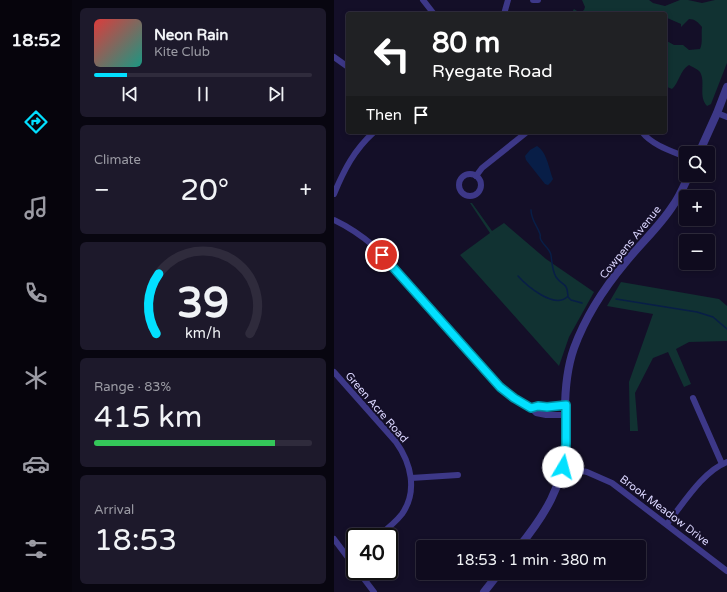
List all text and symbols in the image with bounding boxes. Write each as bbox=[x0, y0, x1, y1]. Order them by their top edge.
text: Neon Rain bbox=[154, 26, 228, 44]
text: 80 m bbox=[432, 26, 500, 60]
icon: left bbox=[366, 28, 418, 80]
text: 18:52 bbox=[11, 29, 61, 51]
text: Kite Club bbox=[154, 44, 210, 60]
text: Ryegate Road bbox=[432, 60, 553, 82]
icon: previous bbox=[119, 83, 141, 105]
icon: pause bbox=[192, 83, 214, 105]
icon: next bbox=[265, 83, 287, 105]
icon: arrive bbox=[410, 104, 432, 126]
text: Then bbox=[366, 106, 402, 124]
icon: directions bbox=[22, 108, 50, 136]
map controls bbox=[679, 146, 715, 270]
button: search bbox=[679, 146, 715, 182]
text: Climate bbox=[94, 152, 141, 168]
text: 20° bbox=[180, 172, 229, 209]
text: − bbox=[94, 177, 110, 203]
text: + bbox=[300, 177, 312, 203]
button: + bbox=[679, 190, 715, 226]
icon: music bbox=[22, 194, 50, 222]
street label: Cowpens Avenue bbox=[597, 203, 664, 281]
button: − bbox=[679, 234, 715, 270]
pin bbox=[365, 238, 399, 272]
icon: arrive bbox=[371, 244, 393, 266]
icon: phone bbox=[22, 279, 50, 307]
text: 39 bbox=[177, 279, 229, 329]
text: km/h bbox=[185, 325, 221, 342]
icon: climate bbox=[22, 364, 50, 392]
street label: Green Acre Road bbox=[342, 369, 411, 445]
text: Range · 83% bbox=[94, 379, 171, 395]
text: 415 km bbox=[94, 399, 202, 436]
position arrow bbox=[542, 446, 584, 488]
icon: car bbox=[22, 450, 50, 478]
street label: Brook Meadow Drive bbox=[617, 472, 712, 548]
text: Arrival bbox=[94, 502, 134, 518]
text: 18:53 bbox=[94, 522, 177, 559]
speed limit sign: 40 bbox=[346, 528, 398, 580]
icon: filters bbox=[22, 535, 50, 563]
text: 18:53 · 1 min · 380 m bbox=[456, 551, 606, 569]

